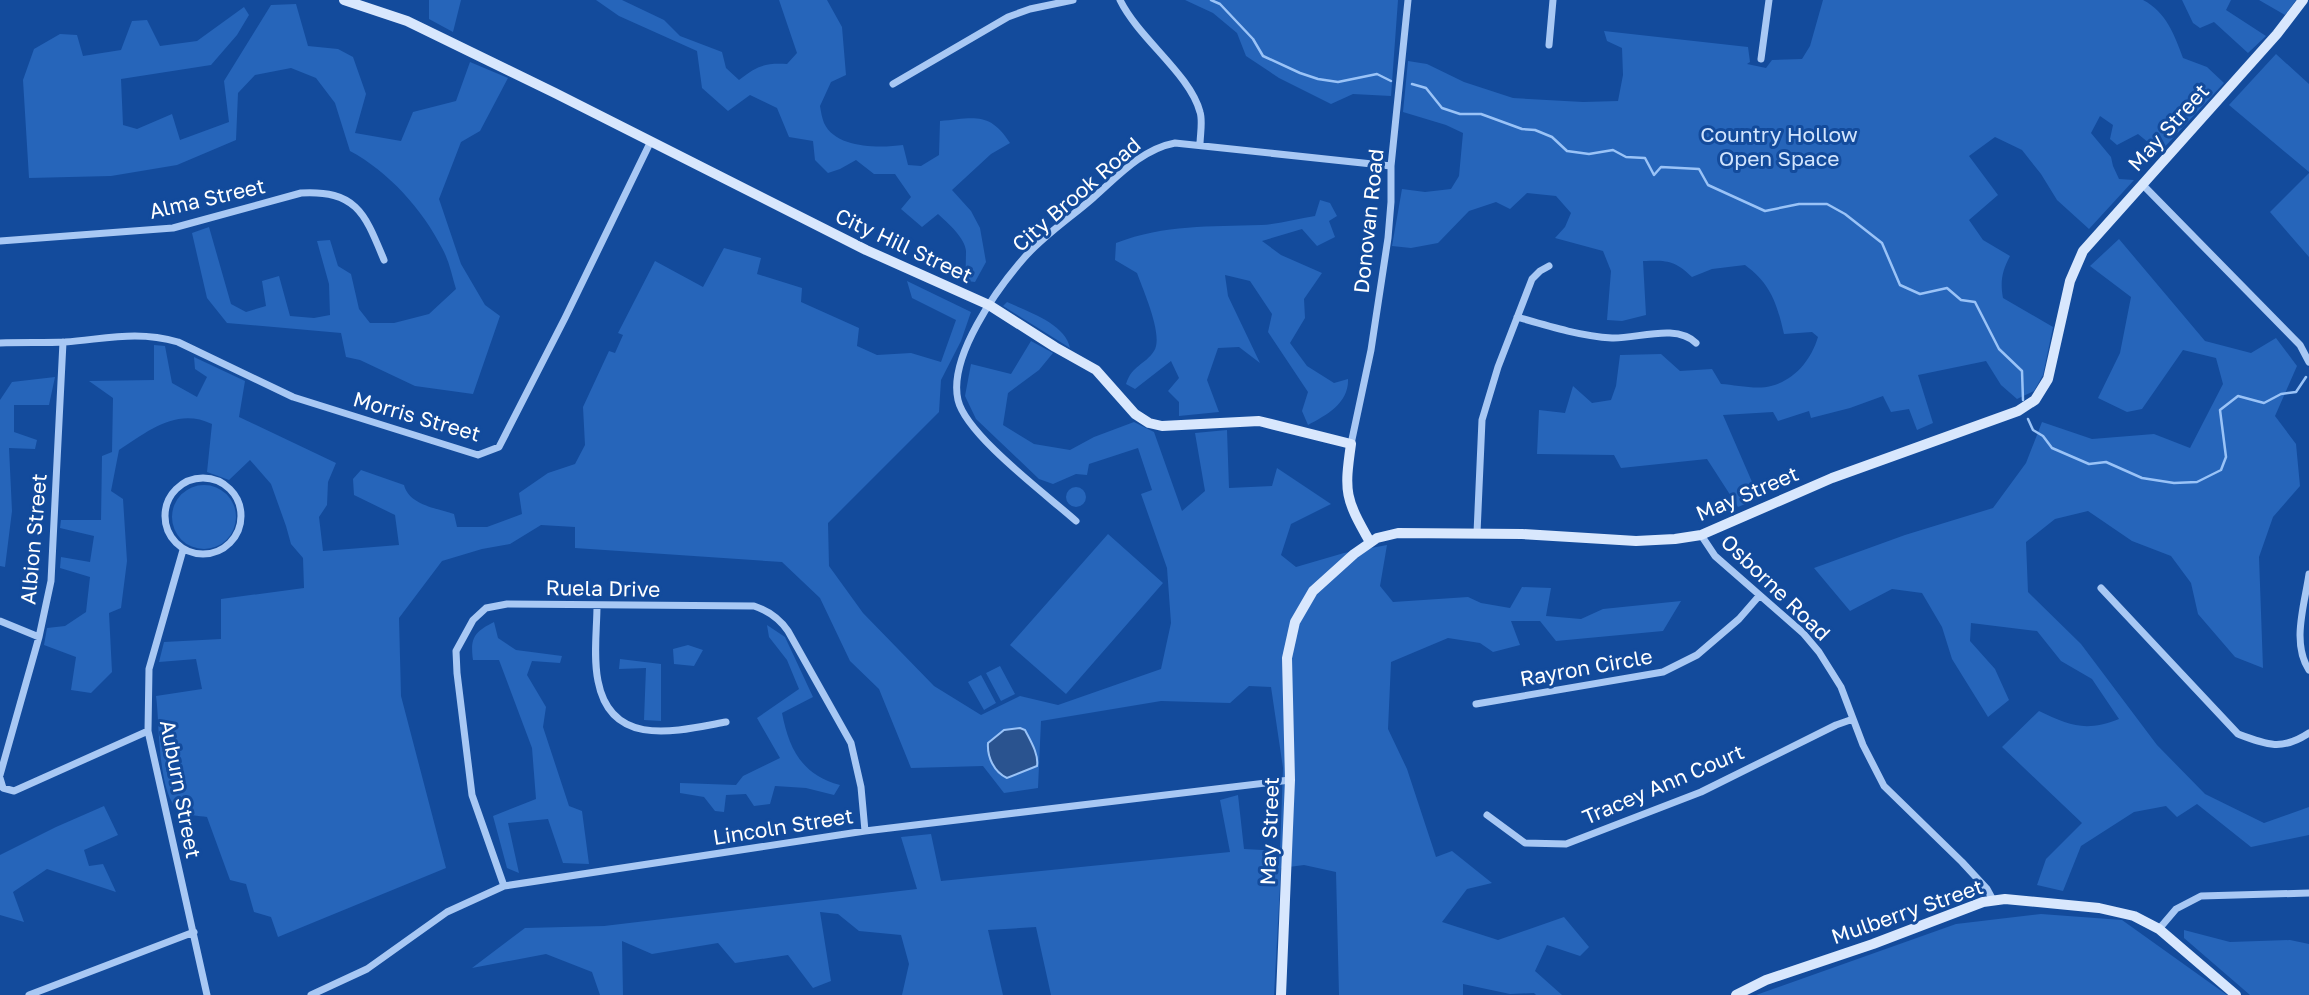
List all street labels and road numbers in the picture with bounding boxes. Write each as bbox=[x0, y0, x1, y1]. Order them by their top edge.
street label: May Street bbox=[2122, 78, 2214, 176]
street label: City Brook Road bbox=[1007, 131, 1145, 257]
street label: Donovan Road bbox=[1347, 148, 1389, 294]
street label: Alma Street bbox=[146, 172, 268, 224]
street label: City Hill Street bbox=[831, 202, 977, 288]
street label: Morris Street bbox=[350, 385, 484, 447]
street label: May Street bbox=[1692, 460, 1802, 526]
street label: Albion Street bbox=[14, 472, 52, 606]
street label: Osborne Road bbox=[1716, 528, 1836, 646]
street label: Ruela Drive bbox=[545, 574, 661, 602]
street label: Rayron Circle bbox=[1518, 643, 1654, 691]
street label: Auburn Street bbox=[155, 718, 207, 860]
street label: Tracey Ann Court bbox=[1578, 738, 1748, 830]
street label: May Street bbox=[1254, 776, 1284, 886]
street label: Lincoln Street bbox=[711, 802, 855, 850]
street label: Mulberry Street bbox=[1828, 873, 1986, 949]

